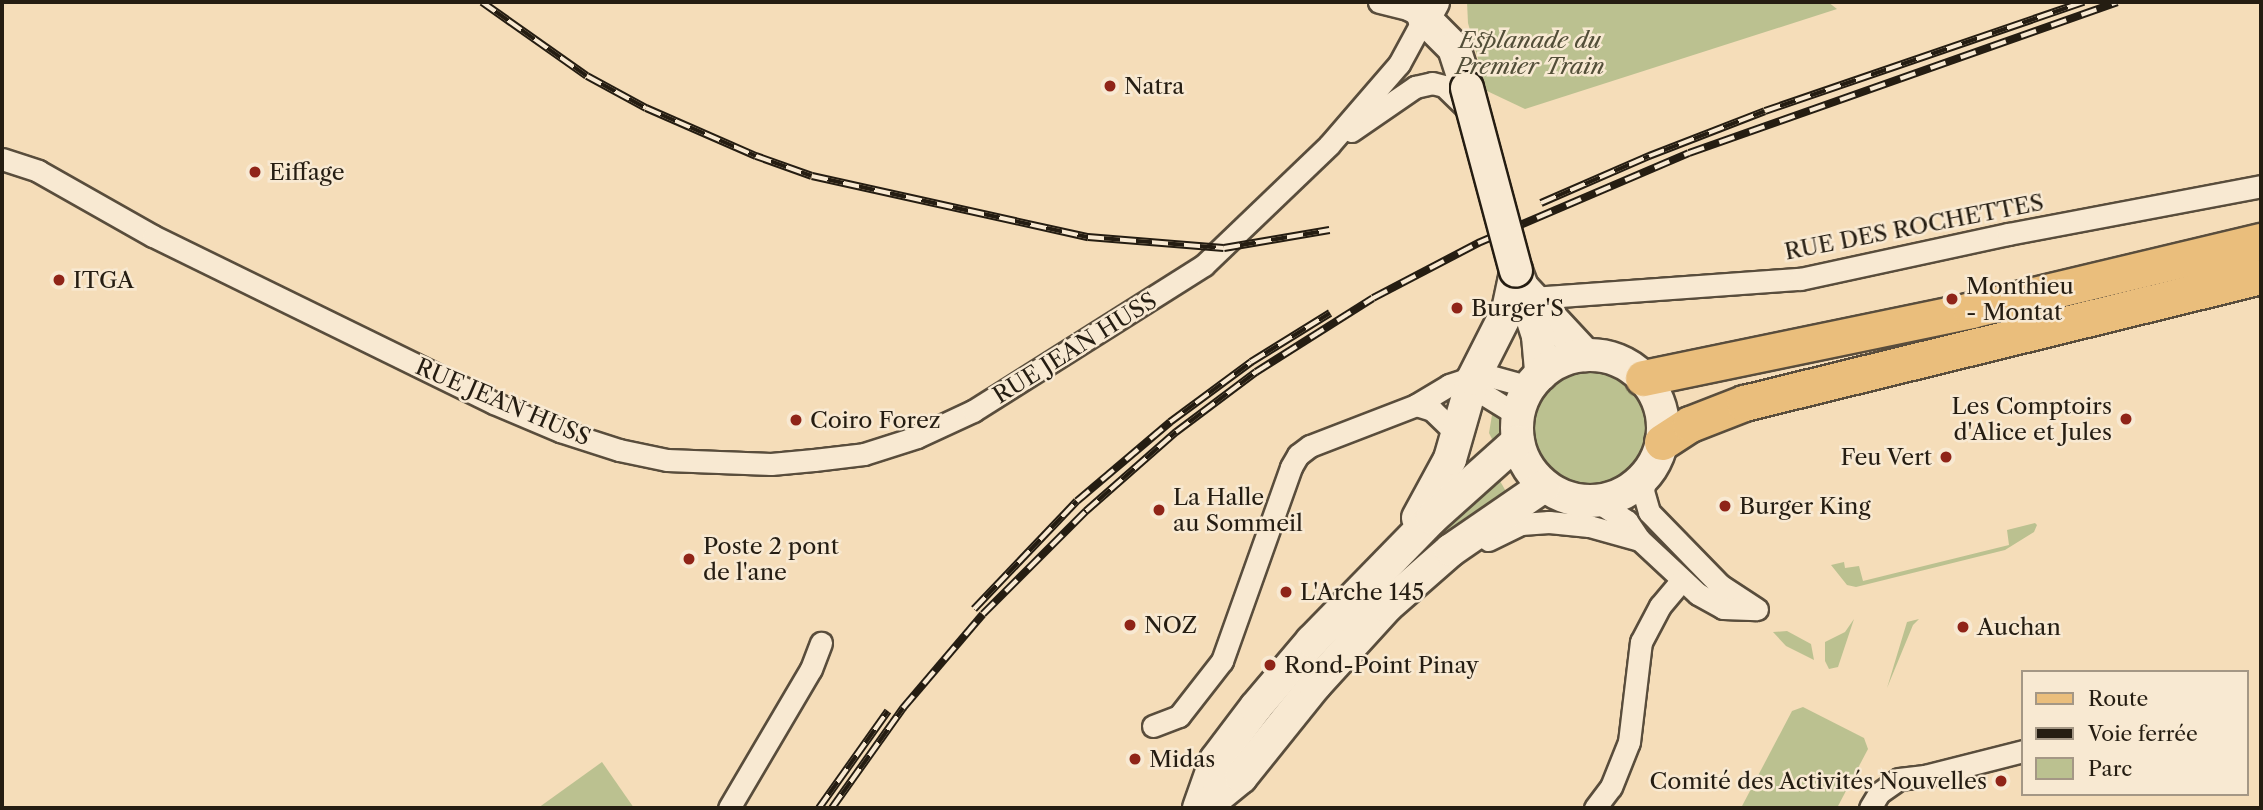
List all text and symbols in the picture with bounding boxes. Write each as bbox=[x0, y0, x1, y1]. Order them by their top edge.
park label: Esplanade du Premier Train bbox=[1455, 26, 1605, 80]
place label: Natra bbox=[1124, 72, 1184, 100]
marker: Natra bbox=[1102, 78, 1118, 94]
place label: Eiffage bbox=[269, 158, 345, 186]
marker: Eiffage bbox=[247, 164, 263, 180]
street label: RUE DES ROCHETTES bbox=[1782, 188, 2046, 266]
place label: ITGA bbox=[73, 266, 134, 294]
marker: ITGA bbox=[51, 272, 67, 288]
place label: Monthieu - Montat bbox=[1966, 272, 2074, 326]
street label: RUE JEAN HUSS bbox=[988, 287, 1162, 409]
marker: Monthieu - Montat bbox=[1944, 291, 1960, 307]
place label: Burger'S bbox=[1471, 294, 1564, 322]
marker: Burger'S bbox=[1449, 300, 1465, 316]
street label: RUE JEAN HUSS bbox=[411, 353, 595, 451]
place label: Les Comptoirs d'Alice et Jules bbox=[1952, 392, 2112, 446]
place label: Coiro Forez bbox=[810, 406, 941, 434]
marker: Les Comptoirs d'Alice et Jules bbox=[2118, 411, 2134, 427]
marker: Coiro Forez bbox=[788, 412, 804, 428]
place label: Feu Vert bbox=[1840, 443, 1932, 471]
marker: Feu Vert bbox=[1938, 449, 1954, 465]
place label: La Halle au Sommeil bbox=[1173, 483, 1303, 537]
place label: Burger King bbox=[1739, 492, 1871, 520]
marker: Burger King bbox=[1717, 498, 1733, 514]
marker: La Halle au Sommeil bbox=[1151, 502, 1167, 518]
place label: Poste 2 pont de l'ane bbox=[703, 532, 839, 586]
marker: Poste 2 pont de l'ane bbox=[681, 551, 697, 567]
place label: L'Arche 145 bbox=[1300, 578, 1424, 606]
marker: L'Arche 145 bbox=[1278, 584, 1294, 600]
place label: NOZ bbox=[1144, 611, 1197, 639]
place label: Auchan bbox=[1977, 613, 2061, 641]
marker: NOZ bbox=[1122, 617, 1138, 633]
marker: Auchan bbox=[1955, 619, 1971, 635]
place label: Rond-Point Pinay bbox=[1284, 651, 1479, 679]
marker: Rond-Point Pinay bbox=[1262, 657, 1278, 673]
legend bbox=[2022, 670, 2249, 796]
text: Route bbox=[2088, 686, 2148, 711]
text: Voie ferrée bbox=[2088, 721, 2198, 746]
place label: Midas bbox=[1149, 745, 1215, 773]
marker: Midas bbox=[1127, 751, 1143, 767]
text: Parc bbox=[2088, 756, 2132, 781]
place label: Comité des Activités Nouvelles bbox=[1649, 767, 1987, 795]
marker: Comité des Activités Nouvelles bbox=[1993, 773, 2009, 789]

